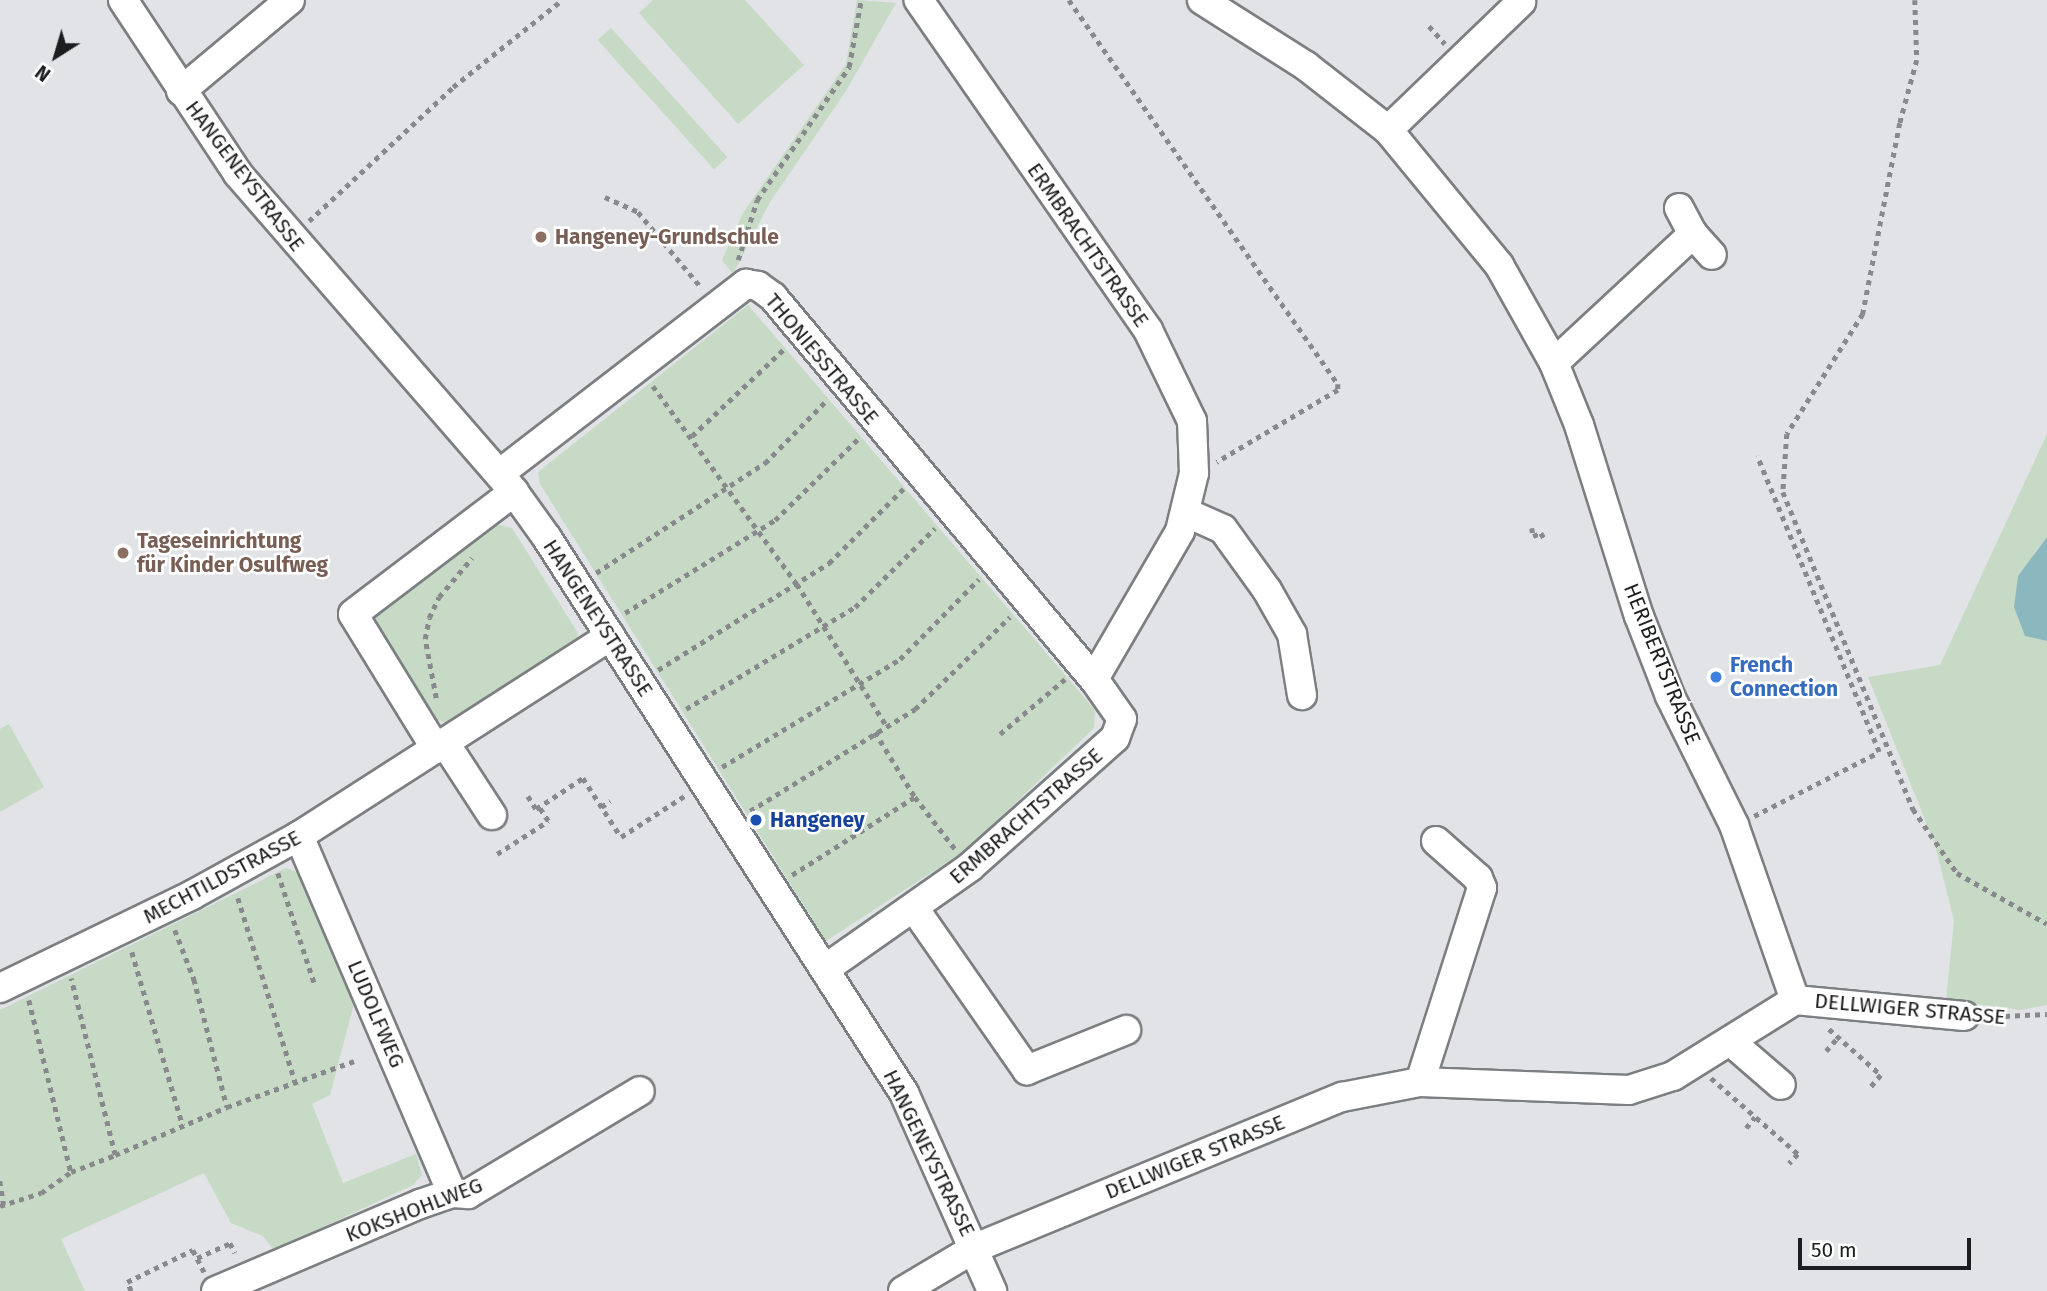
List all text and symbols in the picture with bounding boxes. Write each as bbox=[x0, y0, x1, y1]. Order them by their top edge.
north arrow bbox=[21, 21, 91, 91]
text: N bbox=[31, 60, 55, 86]
street label: HANGENEYSTRASSE bbox=[180, 96, 310, 256]
street label: ERMBRACHTSTRASSE bbox=[1022, 158, 1154, 332]
place label: Hangeney-Grundschule bbox=[555, 224, 779, 250]
marker: Hangeney-Grundschule bbox=[533, 229, 549, 245]
street label: THONIESSTRASSE bbox=[760, 289, 884, 429]
place label: Tageseinrichtung für Kinder Osulfweg bbox=[137, 528, 328, 578]
street label: HANGENEYSTRASSE bbox=[538, 535, 658, 701]
marker: Tageseinrichtung für Kinder Osulfweg bbox=[115, 545, 131, 561]
street label: HERIBERTSTRASSE bbox=[1618, 580, 1706, 748]
place label: French Connection bbox=[1730, 652, 1838, 702]
marker: French Connection bbox=[1708, 669, 1724, 685]
street label: ERMBRACHTSTRASSE bbox=[944, 743, 1108, 889]
place label: Hangeney bbox=[770, 807, 865, 833]
marker: Hangeney bbox=[748, 812, 764, 828]
street label: MECHTILDSTRASSE bbox=[139, 825, 305, 929]
street label: LUDOLFWEG bbox=[342, 956, 410, 1072]
street label: DELLWIGER STRASSE bbox=[1813, 988, 2007, 1030]
street label: HANGENEYSTRASSE bbox=[878, 1066, 980, 1240]
street label: DELLWIGER STRASSE bbox=[1101, 1109, 1289, 1205]
street label: KOKSHOHLWEG bbox=[342, 1172, 486, 1248]
scale bar bbox=[1802, 1224, 1975, 1268]
text: 50 m bbox=[1811, 1237, 1857, 1263]

